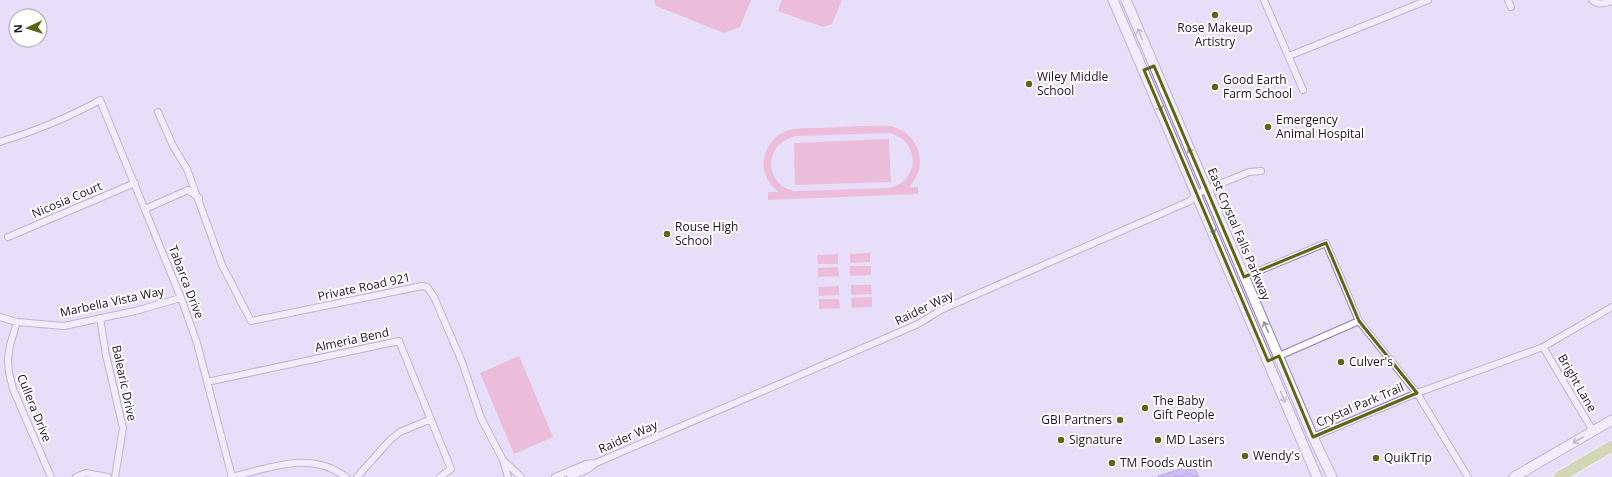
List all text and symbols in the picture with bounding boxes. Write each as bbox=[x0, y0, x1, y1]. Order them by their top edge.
north arrow bbox=[8, 8, 48, 48]
marker: Rose Makeup Artistry bbox=[1210, 10, 1220, 20]
place label: Rose Makeup Artistry bbox=[1177, 19, 1253, 50]
text: N bbox=[10, 24, 25, 34]
one-way arrow bbox=[1136, 28, 1144, 40]
place label: Wiley Middle School bbox=[1037, 68, 1109, 99]
place label: Good Earth Farm School bbox=[1223, 71, 1292, 102]
marker: Wiley Middle School bbox=[1024, 79, 1034, 89]
marker: Good Earth Farm School bbox=[1210, 82, 1220, 92]
one-way arrow bbox=[1156, 100, 1163, 112]
place label: Emergency Animal Hospital bbox=[1276, 111, 1364, 142]
marker: Emergency Animal Hospital bbox=[1263, 122, 1273, 132]
one-way arrow bbox=[1187, 148, 1195, 160]
street label: East Crystal Falls Parkway bbox=[1204, 165, 1276, 304]
street label: Nicosia Court bbox=[29, 177, 105, 222]
place label: Rouse High School bbox=[675, 218, 738, 249]
one-way arrow bbox=[1209, 223, 1216, 235]
marker: Rouse High School bbox=[662, 229, 672, 239]
street label: Tabarca Drive bbox=[165, 243, 208, 321]
street label: Private Road 921 bbox=[316, 268, 412, 305]
street label: Marbella Vista Way bbox=[58, 282, 166, 321]
street label: Raider Way bbox=[892, 286, 957, 329]
one-way arrow bbox=[1262, 321, 1269, 333]
street label: Almeria Bend bbox=[313, 323, 391, 356]
street label: Balearic Drive bbox=[108, 343, 141, 423]
street label: Bright Lane bbox=[1554, 351, 1601, 415]
place label: Culver's bbox=[1349, 353, 1393, 370]
marker: Culver's bbox=[1336, 357, 1346, 367]
street label: Cullera Drive bbox=[13, 371, 56, 445]
street label: Crystal Park Trail bbox=[1313, 378, 1406, 431]
one-way arrow bbox=[1279, 391, 1287, 403]
place label: The Baby Gift People bbox=[1153, 392, 1215, 423]
marker: The Baby Gift People bbox=[1140, 403, 1150, 413]
place label: GBI Partners bbox=[1041, 411, 1112, 428]
marker: GBI Partners bbox=[1115, 415, 1125, 425]
street label: Raider Way bbox=[596, 416, 661, 457]
place label: Signature bbox=[1069, 431, 1123, 448]
place label: MD Lasers bbox=[1166, 431, 1225, 448]
marker: Signature bbox=[1056, 435, 1066, 445]
marker: MD Lasers bbox=[1153, 435, 1163, 445]
one-way arrow bbox=[1572, 436, 1584, 444]
place label: Wendy's bbox=[1253, 447, 1300, 464]
place label: QuikTrip bbox=[1384, 449, 1432, 466]
marker: Wendy's bbox=[1240, 451, 1250, 461]
marker: QuikTrip bbox=[1371, 453, 1381, 463]
place label: TM Foods Austin bbox=[1120, 454, 1213, 471]
marker: TM Foods Austin bbox=[1107, 458, 1117, 468]

